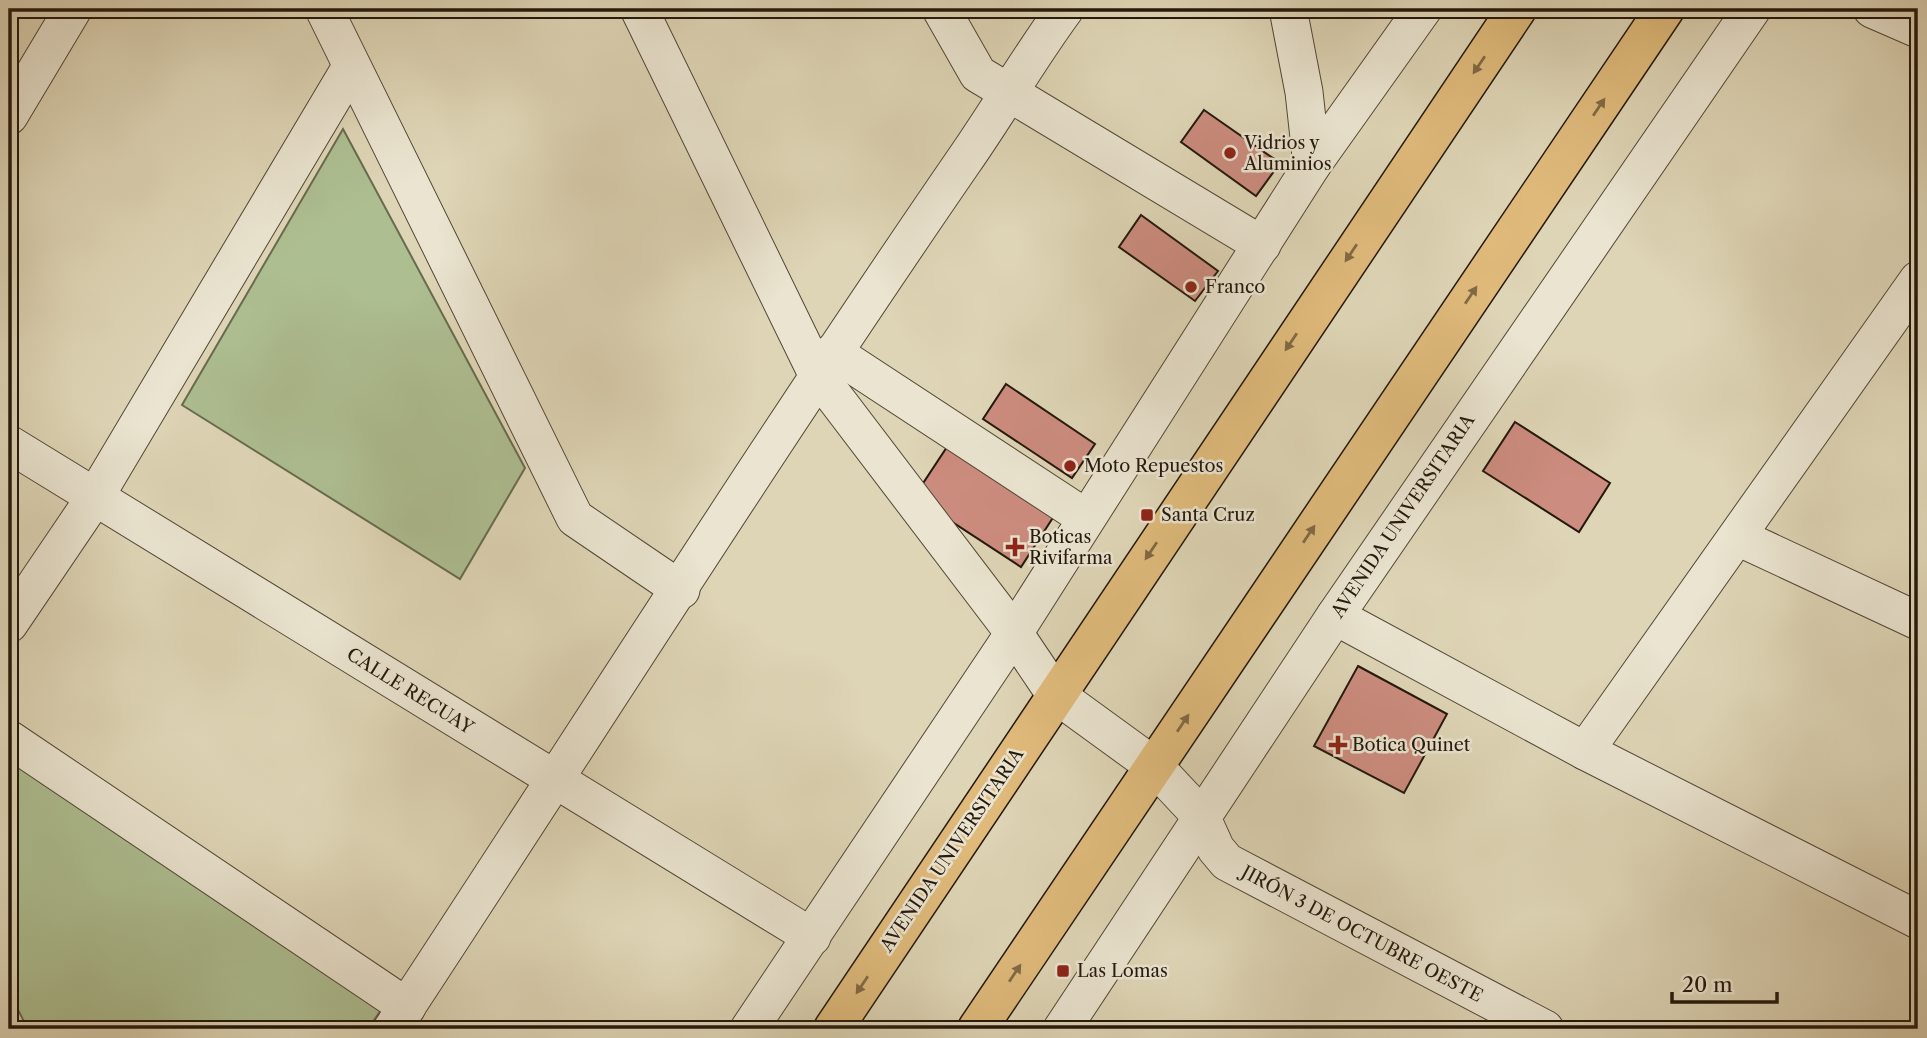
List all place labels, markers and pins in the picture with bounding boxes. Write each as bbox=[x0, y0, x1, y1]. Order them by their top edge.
place label: Vidrios y Aluminios bbox=[1243, 132, 1332, 175]
marker: Vidrios y Aluminios bbox=[1222, 145, 1238, 161]
place label: Franco bbox=[1205, 276, 1265, 298]
marker: Franco bbox=[1183, 279, 1199, 295]
place label: Moto Repuestos bbox=[1084, 455, 1223, 477]
marker: Moto Repuestos bbox=[1062, 458, 1078, 474]
place label: Santa Cruz bbox=[1161, 504, 1255, 526]
marker: Santa Cruz bbox=[1139, 507, 1155, 523]
place label: Boticas Rivifarma bbox=[1029, 526, 1113, 569]
marker: Boticas Rivifarma bbox=[1007, 539, 1023, 555]
place label: Botica Quinet bbox=[1352, 734, 1471, 756]
marker: Botica Quinet bbox=[1330, 737, 1346, 753]
place label: Las Lomas bbox=[1077, 960, 1168, 982]
marker: Las Lomas bbox=[1055, 963, 1071, 979]

